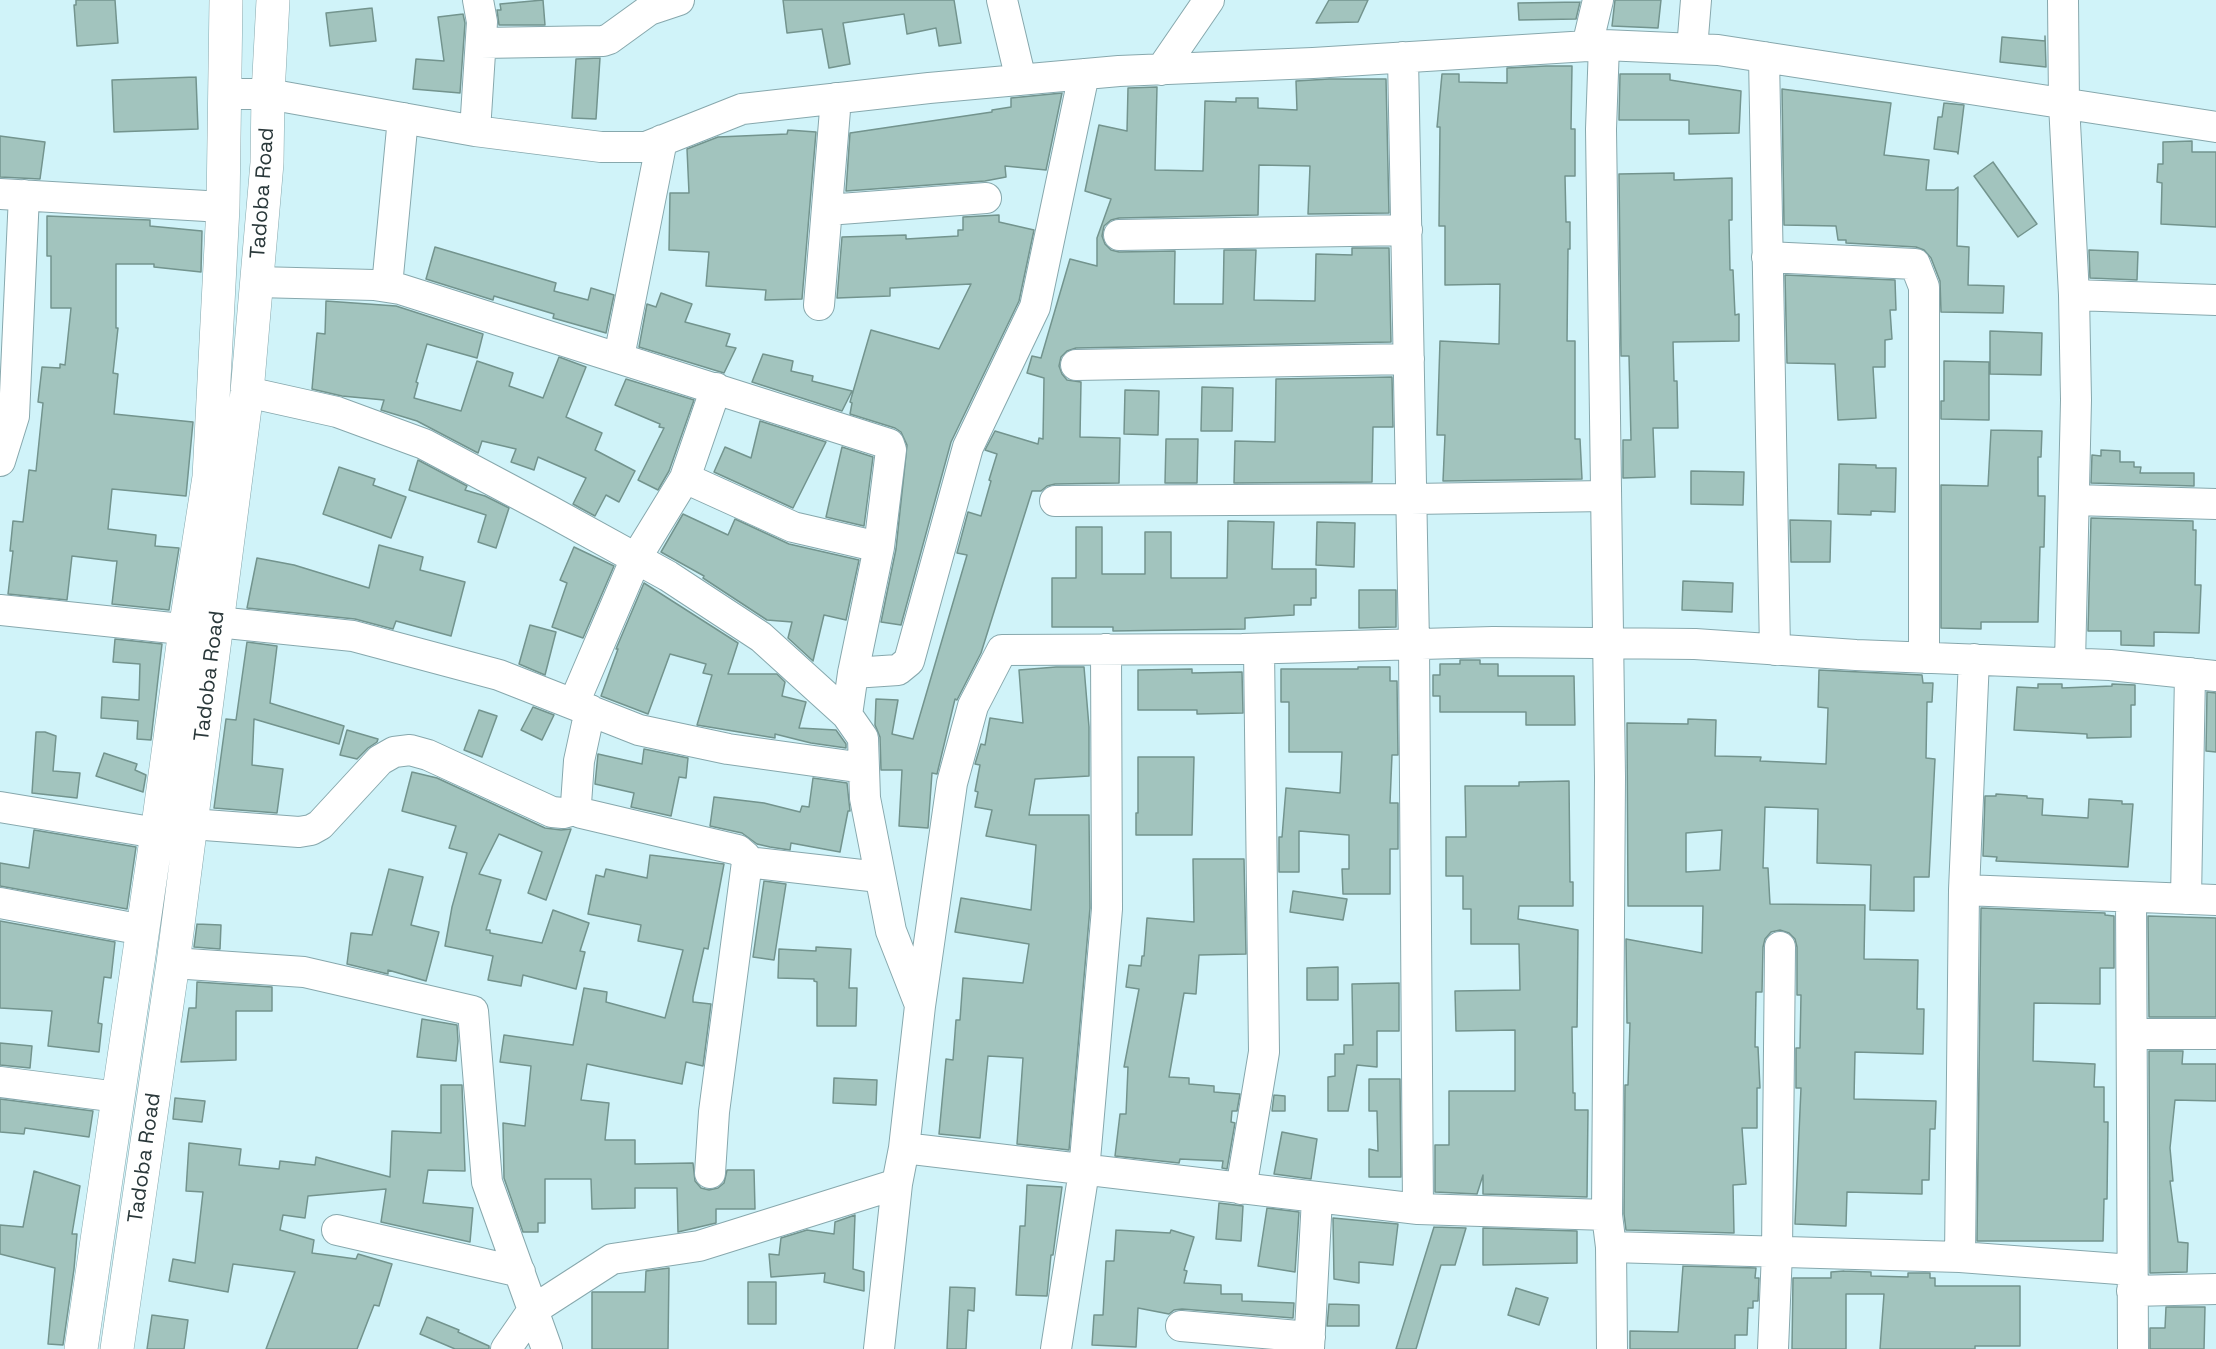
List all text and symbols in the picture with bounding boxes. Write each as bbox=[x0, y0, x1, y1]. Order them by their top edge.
street label: Tadoba Road bbox=[246, 127, 280, 259]
street label: Tadoba Road bbox=[189, 609, 231, 743]
street label: Tadoba Road bbox=[123, 1091, 167, 1225]

